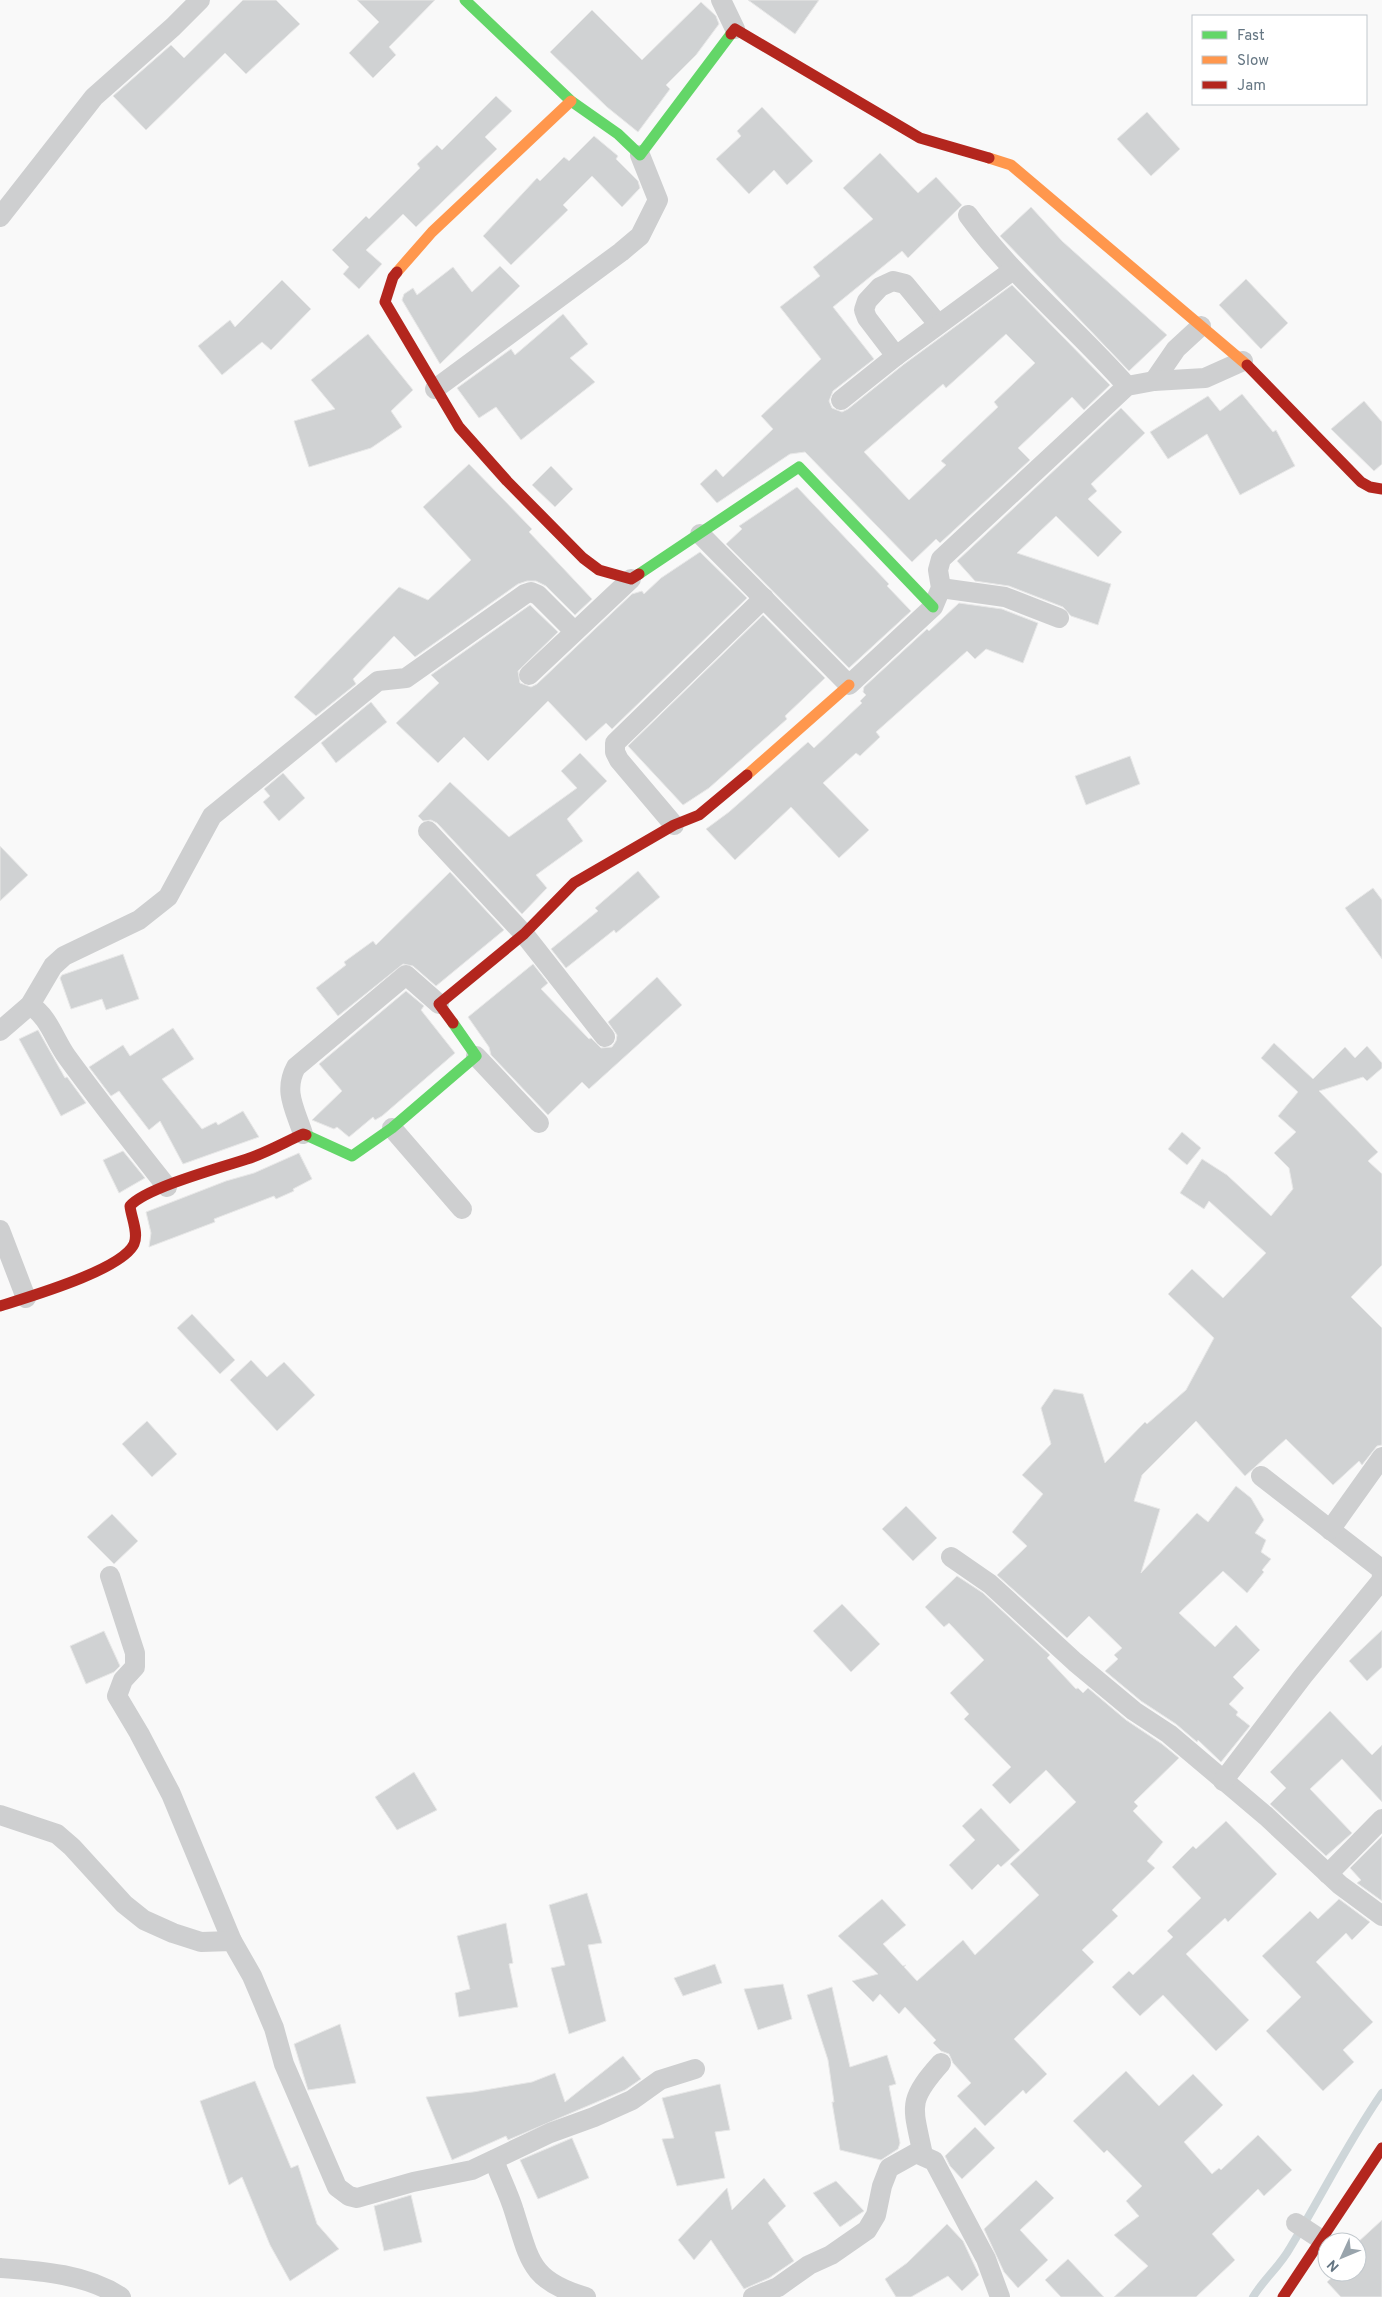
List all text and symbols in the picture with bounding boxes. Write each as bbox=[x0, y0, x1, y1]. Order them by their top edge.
legend bbox=[1192, 15, 1367, 105]
text: Fast bbox=[1237, 27, 1265, 46]
text: Slow bbox=[1237, 52, 1269, 71]
text: Jam bbox=[1237, 77, 1266, 96]
north arrow bbox=[1317, 2232, 1367, 2282]
text: N bbox=[1324, 2255, 1343, 2275]

